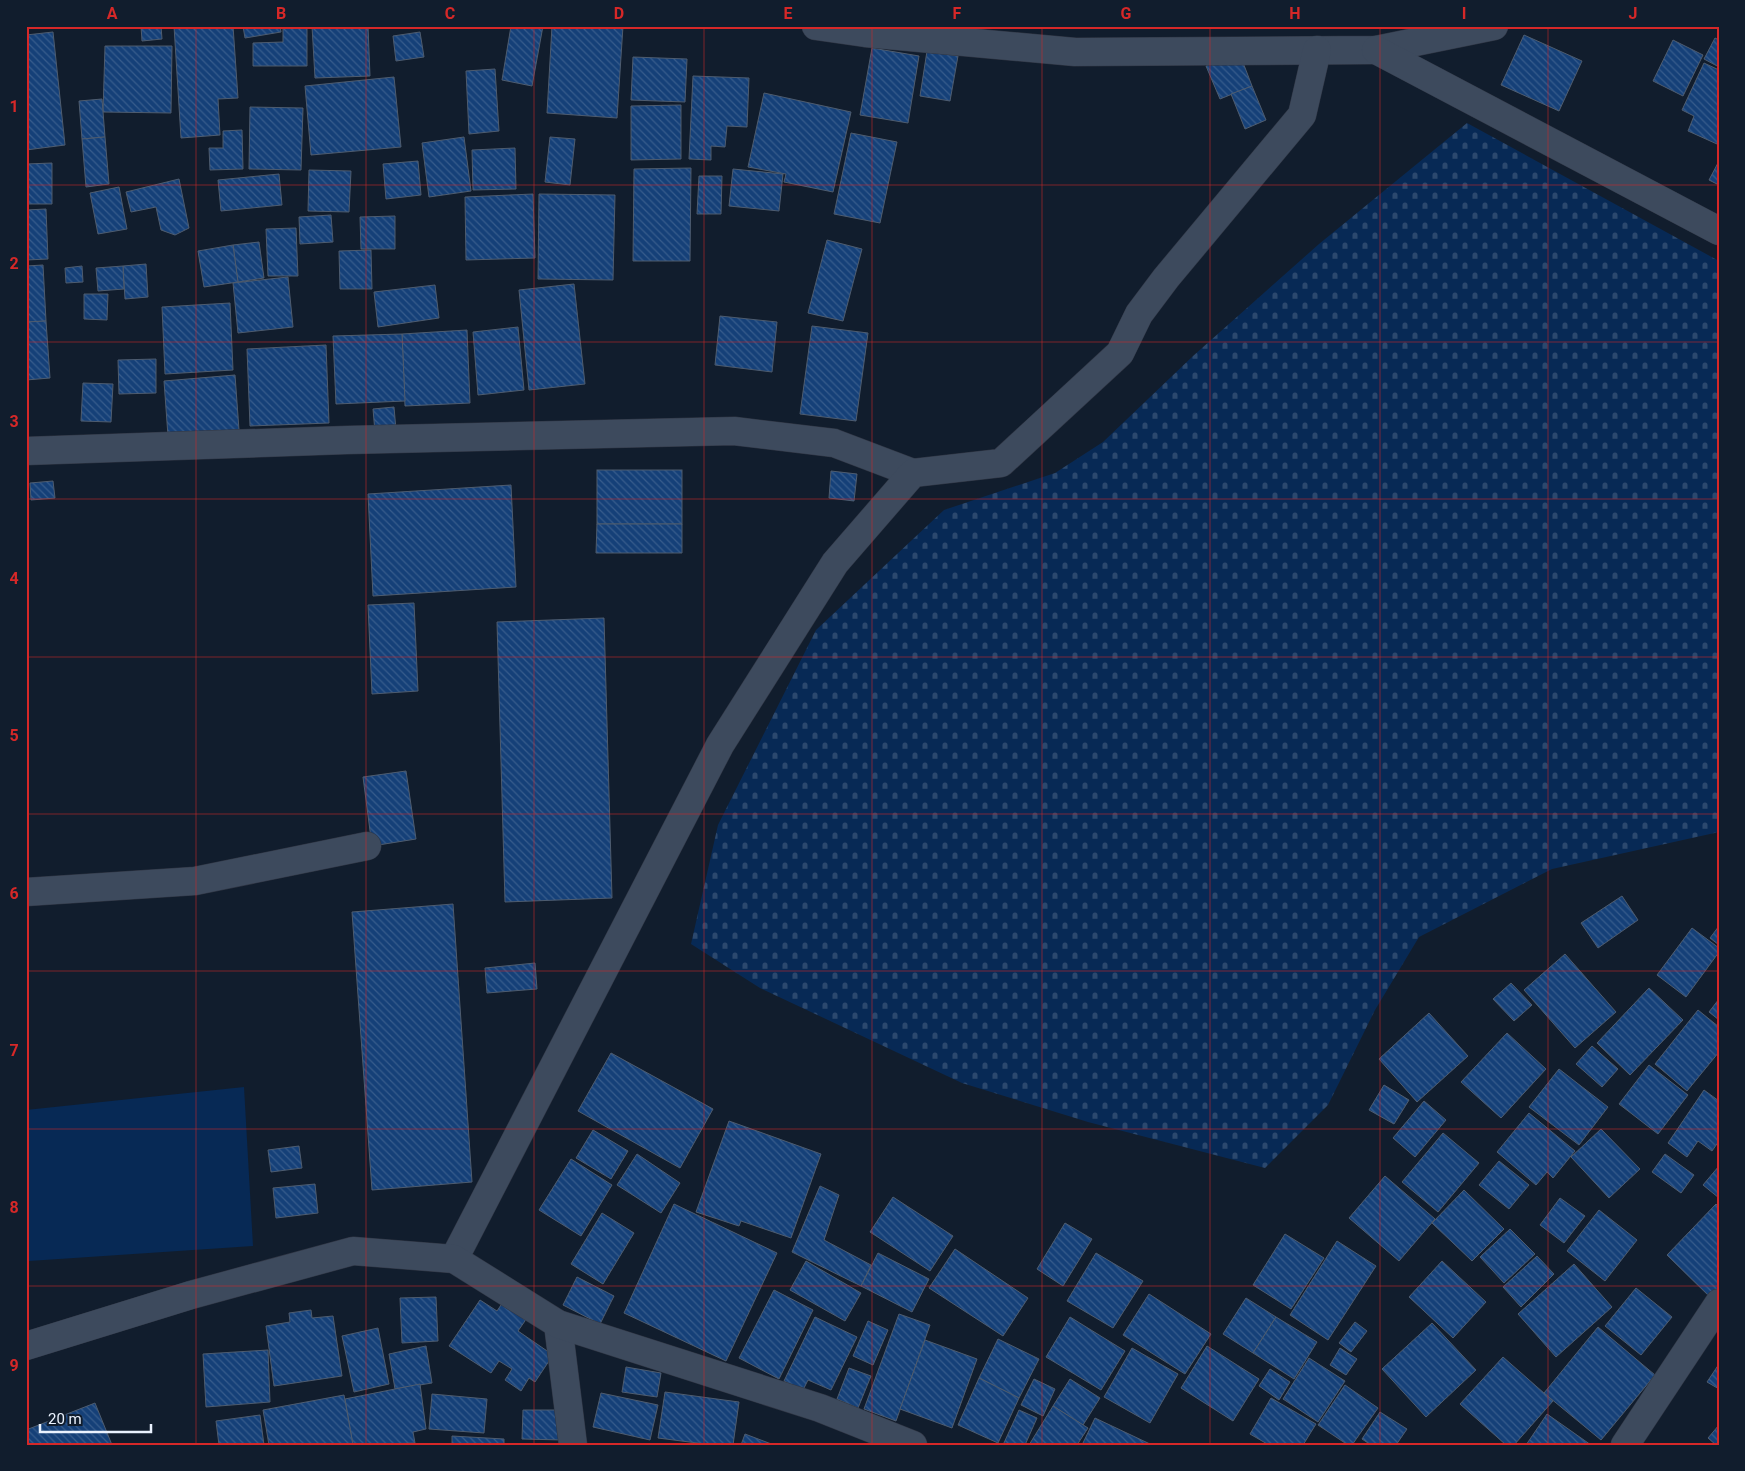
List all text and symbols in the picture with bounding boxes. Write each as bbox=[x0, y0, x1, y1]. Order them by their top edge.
text: A bbox=[107, 4, 118, 23]
text: B bbox=[276, 4, 286, 23]
text: C bbox=[445, 4, 455, 23]
text: D bbox=[614, 4, 624, 23]
text: E bbox=[784, 4, 793, 23]
text: F bbox=[953, 4, 962, 23]
text: G bbox=[1121, 4, 1132, 23]
text: H bbox=[1289, 4, 1301, 23]
text: I bbox=[1462, 4, 1466, 23]
text: J bbox=[1629, 4, 1637, 23]
text: 1 bbox=[9, 97, 19, 116]
text: 2 bbox=[9, 254, 19, 273]
text: 3 bbox=[9, 412, 19, 431]
text: 4 bbox=[9, 569, 19, 588]
text: 5 bbox=[9, 726, 19, 745]
text: 6 bbox=[9, 884, 19, 903]
text: 7 bbox=[9, 1041, 19, 1060]
text: 8 bbox=[9, 1198, 19, 1217]
text: 9 bbox=[9, 1356, 19, 1375]
scale bar bbox=[40, 1401, 151, 1433]
text: 20 m bbox=[48, 1410, 82, 1428]

